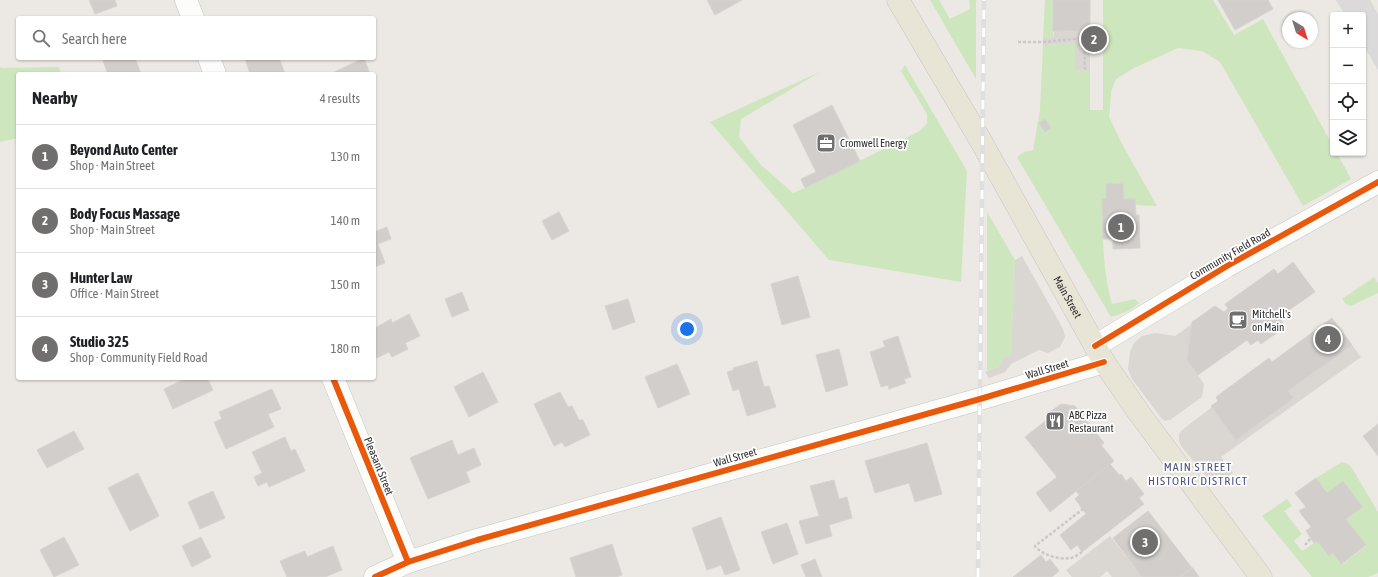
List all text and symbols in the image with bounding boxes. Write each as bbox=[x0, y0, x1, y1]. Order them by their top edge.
north arrow bbox=[1282, 12, 1318, 48]
map controls bbox=[1330, 12, 1366, 156]
button: + bbox=[1330, 12, 1366, 48]
search box bbox=[16, 16, 376, 60]
pin: 2 bbox=[1081, 24, 1107, 54]
icon: search bbox=[30, 27, 52, 49]
text: Search here bbox=[62, 30, 127, 47]
button: − bbox=[1330, 48, 1366, 84]
button: locate bbox=[1330, 84, 1366, 120]
text: Nearby bbox=[32, 88, 78, 108]
text: 4 results bbox=[320, 91, 360, 106]
button: layers bbox=[1330, 120, 1366, 156]
office icon: Cromwell Energy bbox=[815, 132, 837, 154]
place label: Cromwell Energy bbox=[840, 137, 908, 149]
text: Beyond Auto Center bbox=[70, 141, 177, 158]
text: 1 bbox=[42, 149, 48, 164]
text: 130 m bbox=[331, 149, 360, 164]
text: Shop · Main Street bbox=[70, 158, 155, 173]
text: Body Focus Massage bbox=[70, 205, 180, 222]
pin: 1 bbox=[1108, 212, 1134, 242]
text: 2 bbox=[42, 213, 48, 228]
text: 140 m bbox=[331, 213, 360, 228]
text: Shop · Main Street bbox=[70, 222, 155, 237]
street label: Community Field Road bbox=[1188, 226, 1272, 282]
text: Hunter Law bbox=[70, 269, 132, 286]
street label: Main Street bbox=[1051, 274, 1084, 320]
text: 3 bbox=[42, 277, 48, 292]
text: 150 m bbox=[331, 277, 360, 292]
text: Office · Main Street bbox=[70, 286, 159, 301]
place label: Mitchell's on Main bbox=[1252, 308, 1291, 333]
cafe icon: Mitchell's on Main bbox=[1227, 309, 1249, 331]
your location bbox=[677, 319, 697, 339]
pin: 4 bbox=[1315, 324, 1341, 354]
text: Studio 325 bbox=[70, 333, 129, 350]
text: 4 bbox=[42, 341, 48, 356]
text: 180 m bbox=[331, 341, 360, 356]
text: Shop · Community Field Road bbox=[70, 350, 208, 365]
street label: Wall Street bbox=[1024, 357, 1070, 381]
place label: ABC Pizza Restaurant bbox=[1069, 409, 1114, 434]
restaurant icon: ABC Pizza Restaurant bbox=[1044, 410, 1066, 432]
street label: Pleasant Street bbox=[362, 435, 396, 497]
street label: Wall Street bbox=[712, 445, 758, 469]
district label: MAIN STREET HISTORIC DISTRICT bbox=[1148, 460, 1248, 488]
pin: 3 bbox=[1132, 527, 1158, 557]

